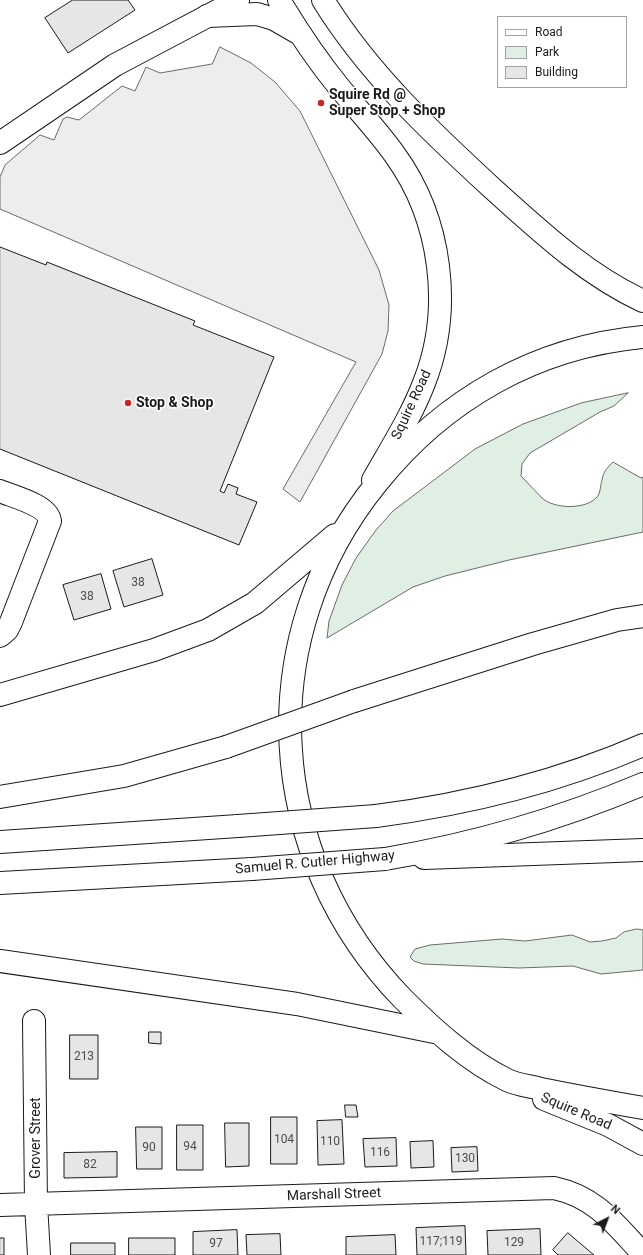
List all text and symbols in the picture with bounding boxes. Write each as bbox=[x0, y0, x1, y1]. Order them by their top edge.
legend bbox=[497, 16, 627, 88]
text: Road bbox=[535, 25, 563, 39]
text: Park bbox=[535, 45, 559, 59]
text: Building bbox=[535, 65, 578, 79]
place label: Squire Rd @ Super Stop + Shop bbox=[329, 87, 445, 120]
marker: Squire Rd @ Super Stop + Shop bbox=[316, 98, 326, 108]
street label: Squire Road bbox=[389, 367, 435, 443]
place label: Stop & Shop bbox=[136, 395, 213, 411]
marker: Stop & Shop bbox=[123, 398, 133, 408]
house number: 38 bbox=[131, 576, 145, 590]
house number: 38 bbox=[80, 590, 94, 604]
street label: Samuel R. Cutler Highway bbox=[235, 848, 395, 878]
house number: 213 bbox=[74, 1050, 94, 1064]
street label: Squire Road bbox=[538, 1090, 614, 1134]
street label: Grover Street bbox=[28, 1097, 44, 1179]
house number: 104 bbox=[274, 1133, 294, 1147]
house number: 110 bbox=[320, 1135, 340, 1149]
house number: 94 bbox=[183, 1140, 197, 1154]
house number: 90 bbox=[142, 1141, 156, 1155]
house number: 116 bbox=[370, 1146, 390, 1160]
house number: 130 bbox=[455, 1152, 475, 1166]
house number: 82 bbox=[83, 1158, 97, 1172]
street label: Marshall Street bbox=[287, 1185, 381, 1205]
north arrow bbox=[587, 1199, 627, 1239]
text: N bbox=[608, 1202, 623, 1217]
house number: 117;119 bbox=[419, 1235, 463, 1249]
house number: 129 bbox=[504, 1236, 524, 1250]
house number: 97 bbox=[209, 1237, 223, 1251]

